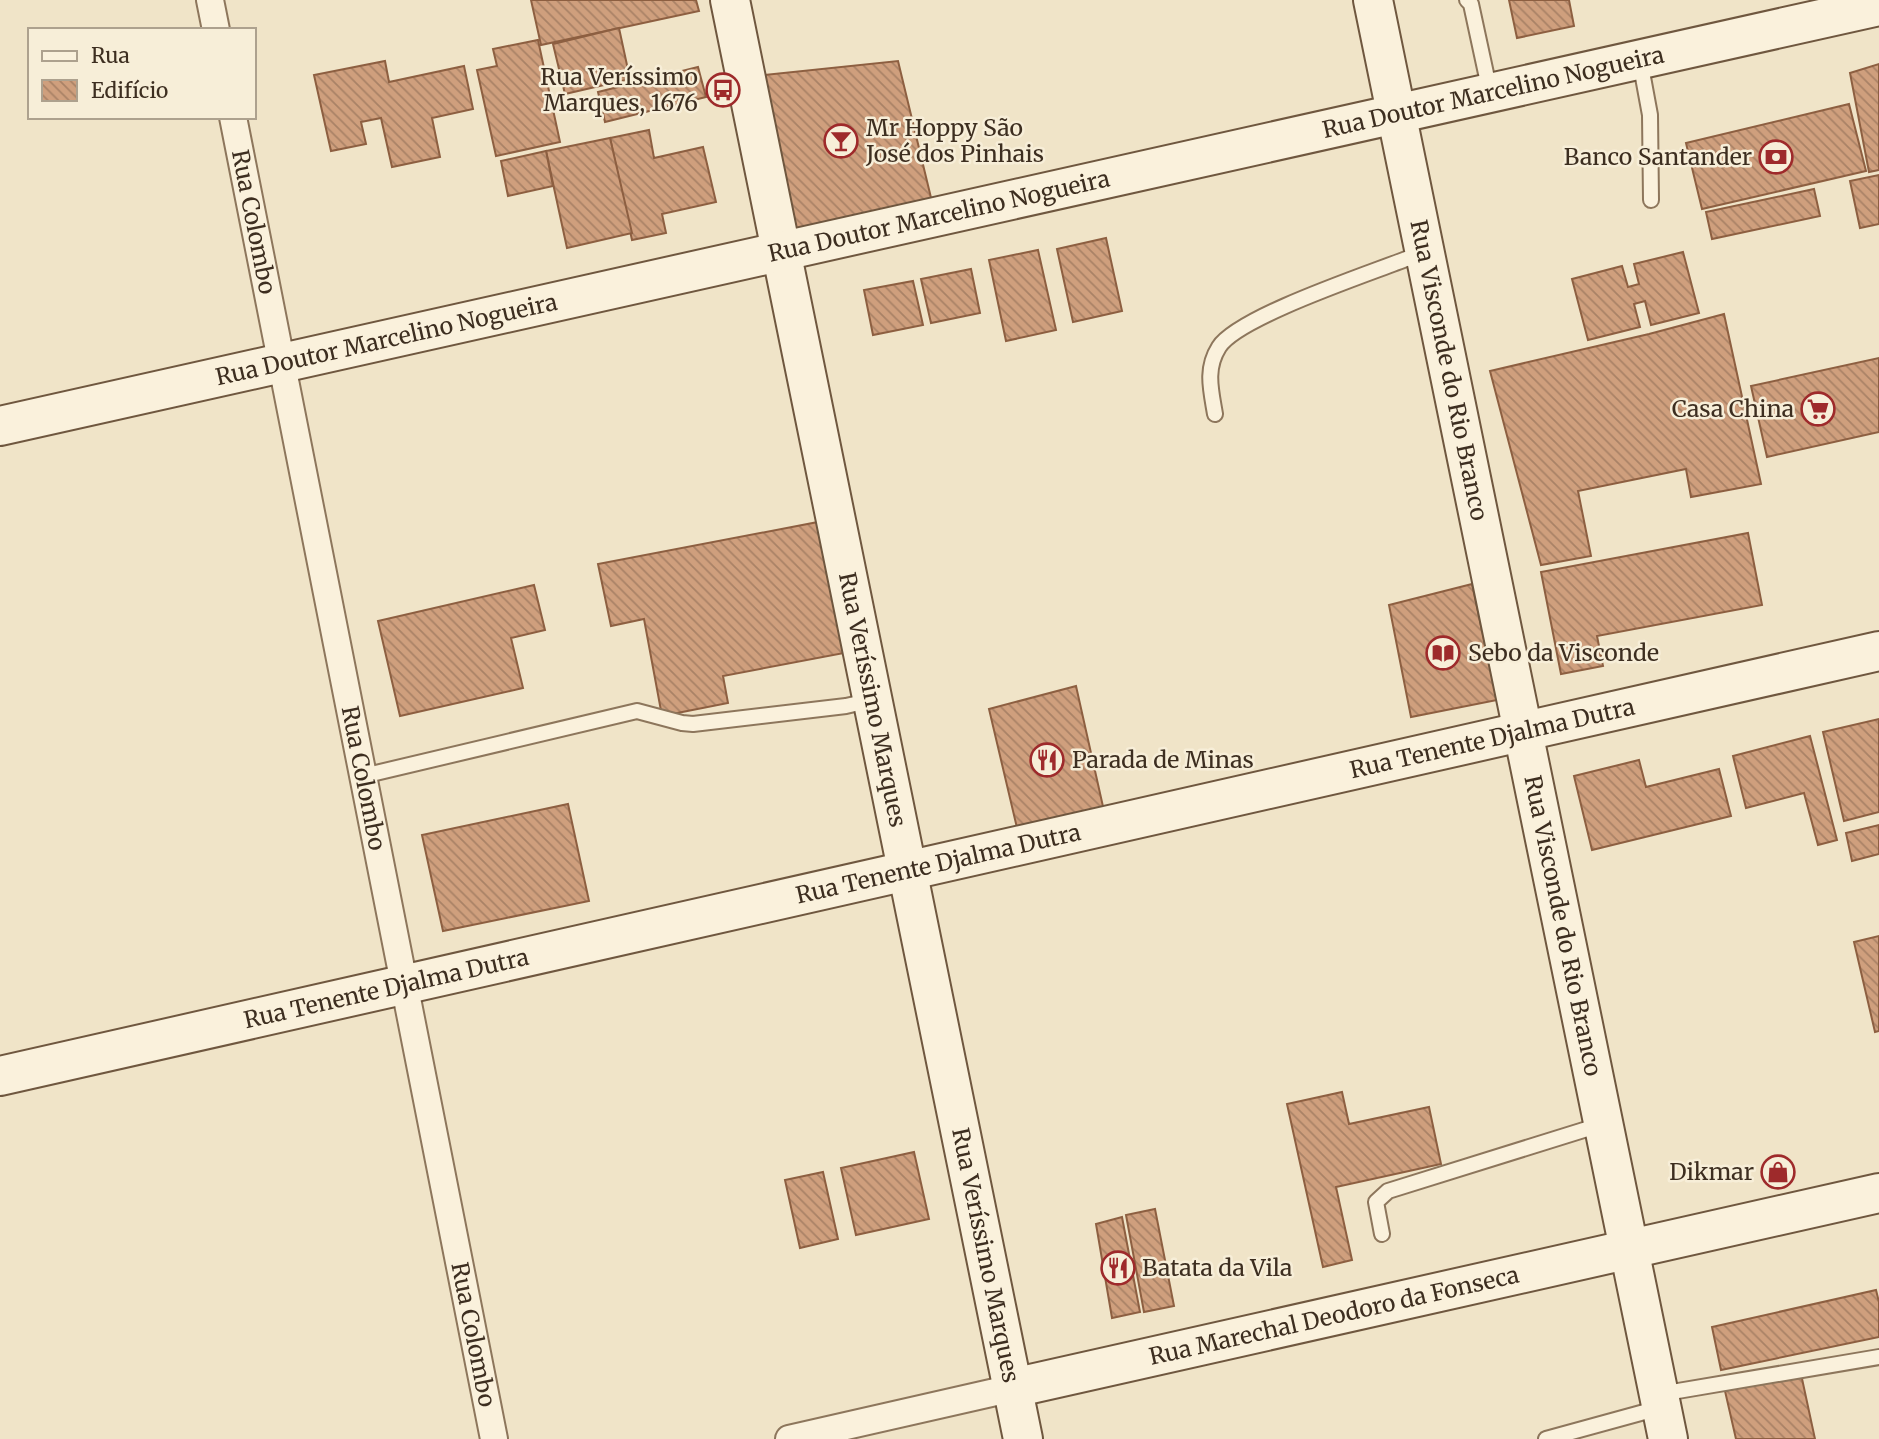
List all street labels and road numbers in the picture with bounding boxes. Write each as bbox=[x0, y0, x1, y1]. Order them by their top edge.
street label: Rua Doutor Marcelino Nogueira bbox=[1319, 40, 1667, 144]
street label: Rua Colombo bbox=[226, 147, 283, 297]
street label: Rua Doutor Marcelino Nogueira bbox=[765, 163, 1112, 268]
street label: Rua Visconde do Rio Branco bbox=[1404, 217, 1494, 523]
street label: Rua Doutor Marcelino Nogueira bbox=[213, 287, 560, 391]
street label: Rua Veríssimo Marques bbox=[833, 570, 913, 830]
street label: Rua Tenente Djalma Dutra bbox=[1347, 692, 1637, 784]
street label: Rua Colombo bbox=[336, 703, 392, 853]
street label: Rua Visconde do Rio Branco bbox=[1518, 773, 1608, 1079]
street label: Rua Tenente Djalma Dutra bbox=[793, 817, 1083, 910]
street label: Rua Tenente Djalma Dutra bbox=[241, 942, 531, 1034]
street label: Rua Veríssimo Marques bbox=[946, 1125, 1026, 1385]
street label: Rua Colombo bbox=[445, 1260, 502, 1409]
street label: Rua Marechal Deodoro da Fonseca bbox=[1146, 1260, 1522, 1371]

